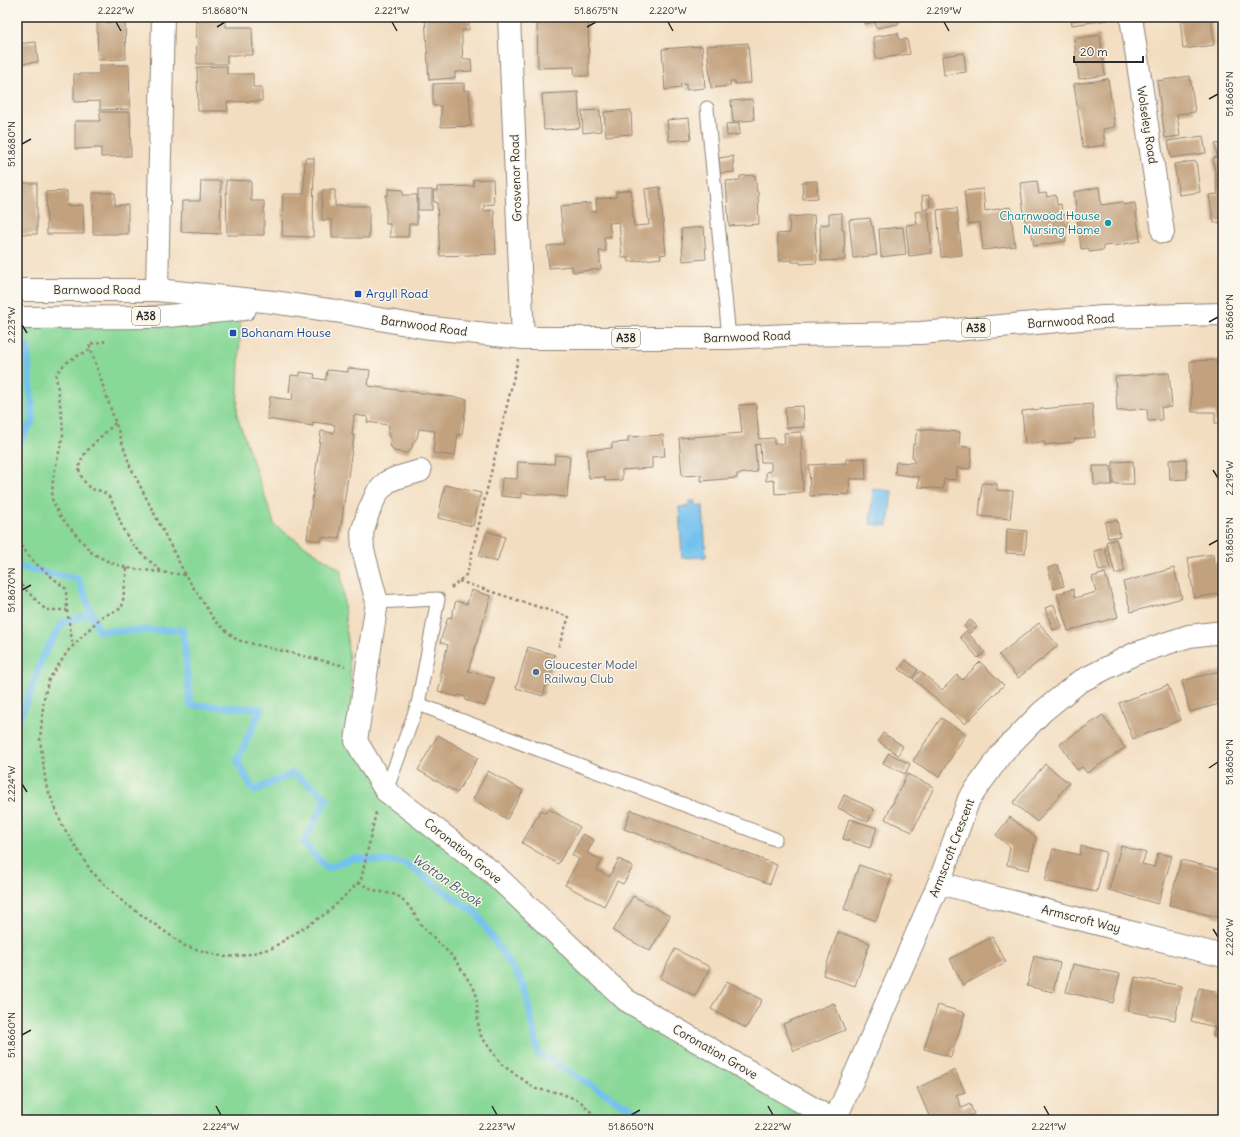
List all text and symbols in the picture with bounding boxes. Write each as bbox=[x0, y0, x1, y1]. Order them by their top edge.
text: 2.222°W bbox=[98, 4, 134, 17]
text: 51.8680°N bbox=[202, 4, 248, 17]
text: 2.221°W bbox=[375, 4, 409, 17]
text: 51.8675°N bbox=[574, 4, 618, 17]
text: 2.220°W bbox=[649, 4, 687, 17]
text: 2.219°W bbox=[926, 4, 962, 17]
scale bar bbox=[1074, 38, 1143, 64]
text: 20 m bbox=[1080, 44, 1108, 59]
text: 51.8665°N bbox=[1223, 71, 1236, 117]
street label: Wolseley Road bbox=[1134, 85, 1161, 165]
text: 51.8680°N bbox=[5, 121, 18, 167]
street label: Grosvenor Road bbox=[506, 134, 525, 222]
place label: Charnwood House Nursing Home bbox=[999, 208, 1100, 237]
marker: Charnwood House Nursing Home bbox=[1103, 218, 1113, 228]
street label: Barnwood Road bbox=[53, 282, 141, 297]
place label: Argyll Road bbox=[366, 286, 428, 301]
marker: Argyll Road bbox=[353, 289, 363, 299]
text: 51.8660°N bbox=[1223, 294, 1236, 340]
text: 2.223°W bbox=[5, 307, 18, 343]
road number: A38 bbox=[132, 307, 160, 325]
street label: Barnwood Road bbox=[1027, 310, 1115, 331]
street label: Barnwood Road bbox=[380, 312, 468, 339]
road number: A38 bbox=[962, 319, 990, 337]
place label: Bohanam House bbox=[241, 325, 331, 340]
street label: Barnwood Road bbox=[703, 327, 791, 346]
marker: Bohanam House bbox=[228, 328, 238, 338]
road number: A38 bbox=[612, 329, 640, 347]
text: 2.219°W bbox=[1223, 460, 1236, 496]
text: 51.8655°N bbox=[1223, 517, 1236, 563]
text: 51.8670°N bbox=[5, 567, 18, 613]
place label: Gloucester Model Railway Club bbox=[544, 657, 638, 686]
marker: Gloucester Model Railway Club bbox=[531, 667, 541, 677]
text: 51.8650°N bbox=[1223, 739, 1236, 785]
text: 2.224°W bbox=[5, 766, 18, 802]
street label: Armscroft Crescent bbox=[926, 796, 977, 899]
street label: Coronation Grove bbox=[421, 815, 505, 887]
water label: Wotton Brook bbox=[409, 850, 486, 911]
street label: Armscroft Way bbox=[1040, 901, 1122, 936]
text: 2.220°W bbox=[1223, 918, 1236, 956]
text: 51.8660°N bbox=[5, 1012, 18, 1058]
street label: Coronation Grove bbox=[670, 1021, 760, 1082]
text: 2.224°W bbox=[203, 1120, 239, 1133]
text: 2.223°W bbox=[479, 1120, 515, 1133]
text: 51.8650°N bbox=[608, 1120, 654, 1133]
text: 2.222°W bbox=[755, 1120, 791, 1133]
text: 2.221°W bbox=[1032, 1120, 1066, 1133]

